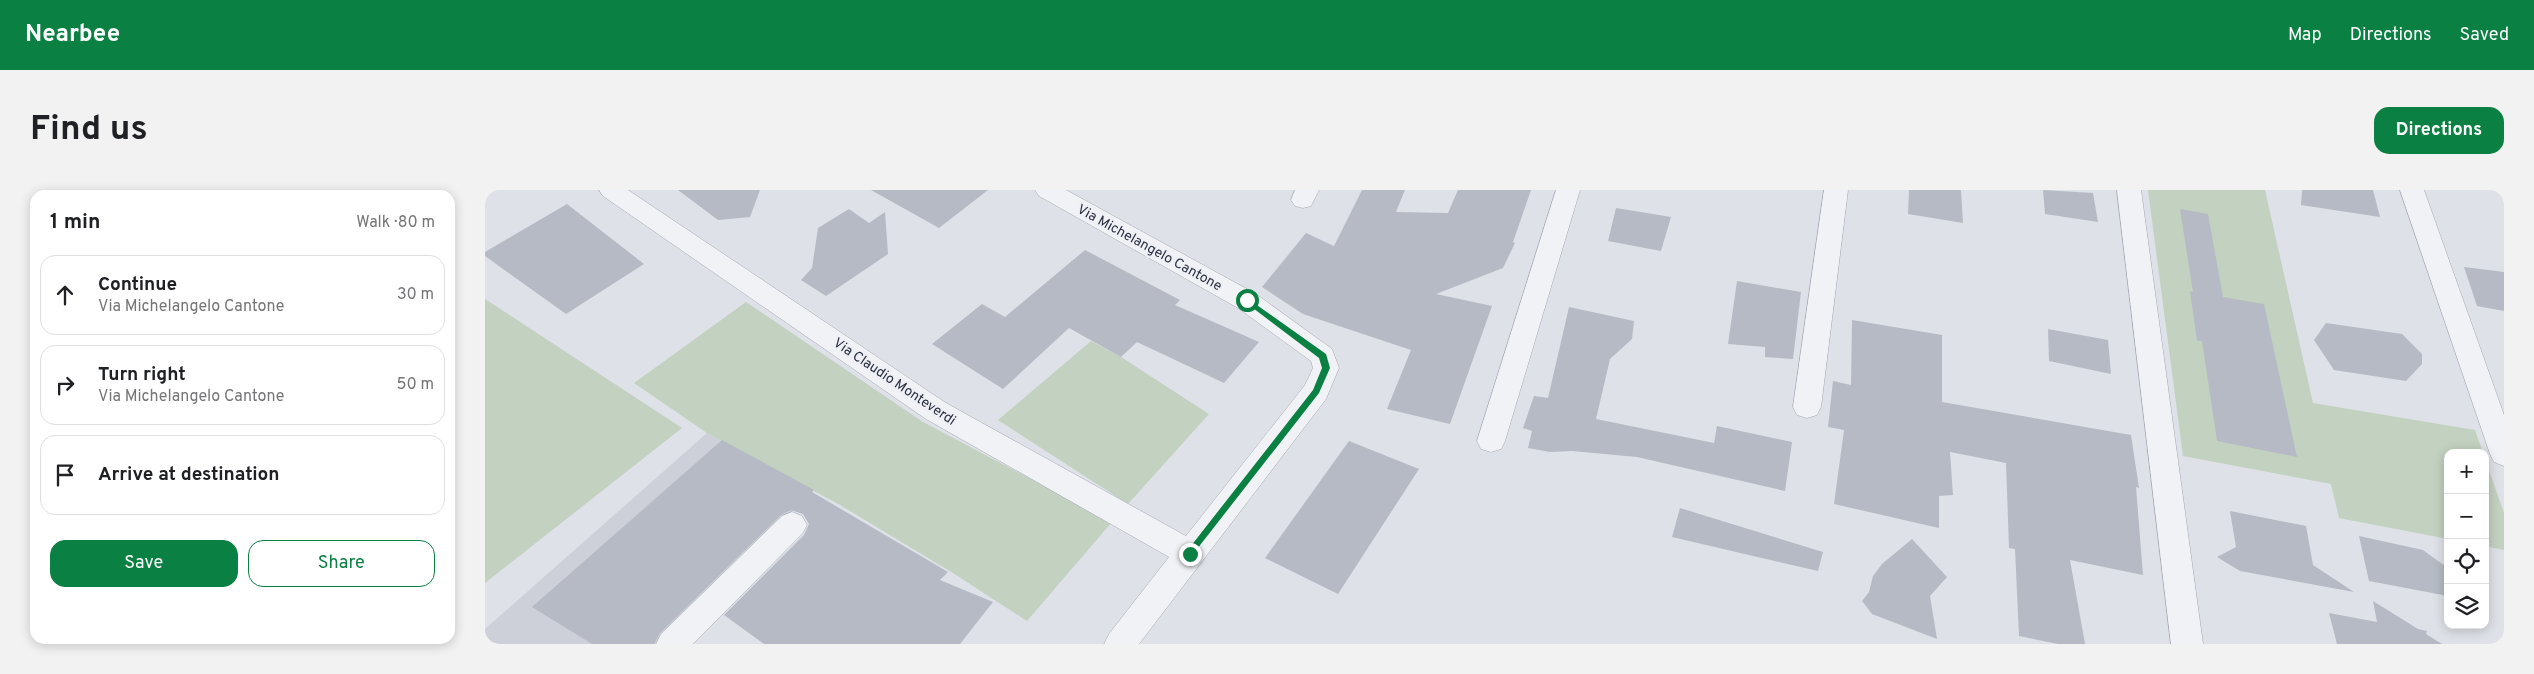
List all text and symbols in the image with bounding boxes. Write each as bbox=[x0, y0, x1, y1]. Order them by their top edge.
text: Nearbee bbox=[25, 20, 120, 50]
text: Map bbox=[2288, 24, 2322, 47]
text: Directions bbox=[2350, 24, 2432, 47]
text: Saved bbox=[2460, 24, 2509, 47]
button: Directions bbox=[2374, 107, 2504, 154]
text: Find us bbox=[30, 108, 148, 152]
street label: Via Michelangelo Cantone bbox=[1074, 201, 1225, 295]
text: 1 min bbox=[50, 209, 100, 236]
text: Walk · 80 m bbox=[356, 213, 435, 233]
text: Continue bbox=[98, 273, 177, 297]
icon: ahead bbox=[51, 281, 79, 309]
text: 30 m bbox=[397, 285, 434, 305]
route start bbox=[1236, 289, 1259, 312]
text: Via Michelangelo Cantone bbox=[98, 297, 284, 317]
street label: Via Claudio Monteverdi bbox=[830, 335, 959, 430]
text: Turn right bbox=[98, 363, 186, 387]
icon: right bbox=[51, 371, 79, 399]
text: 50 m bbox=[397, 375, 434, 395]
text: Via Michelangelo Cantone bbox=[98, 387, 284, 407]
map controls bbox=[2444, 449, 2489, 629]
button: + bbox=[2444, 449, 2489, 494]
icon: arrive bbox=[51, 461, 79, 489]
text: Arrive at destination bbox=[98, 463, 279, 487]
button: − bbox=[2444, 494, 2489, 539]
button: locate bbox=[2444, 539, 2489, 584]
button: Save bbox=[50, 540, 238, 587]
button: Share bbox=[248, 540, 435, 587]
route end bbox=[1179, 543, 1202, 566]
button: layers bbox=[2444, 584, 2489, 629]

